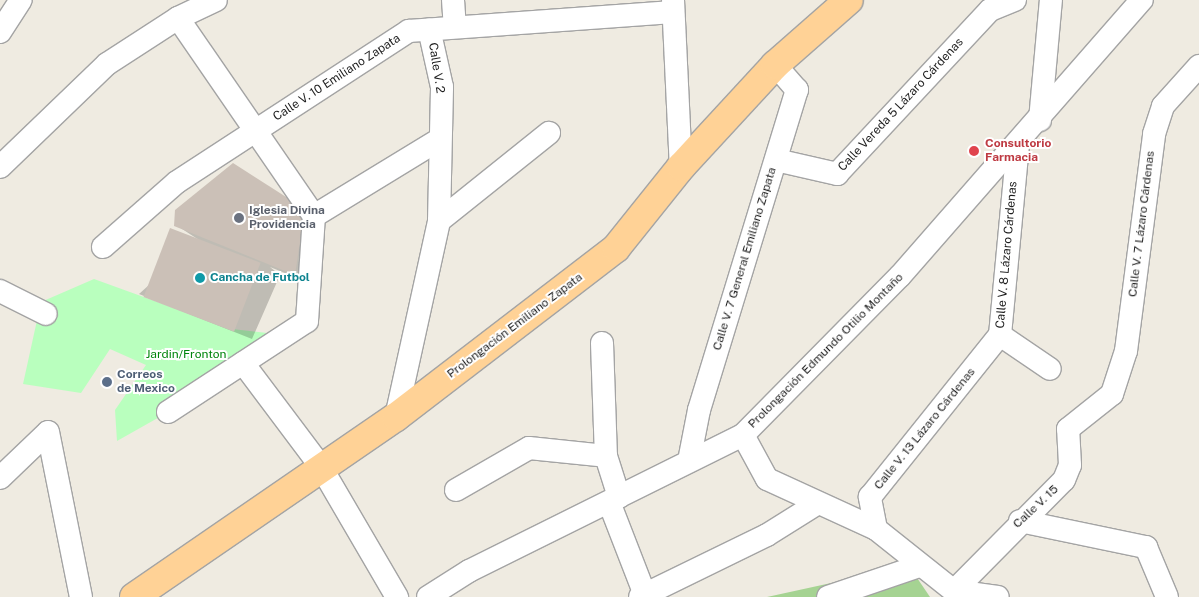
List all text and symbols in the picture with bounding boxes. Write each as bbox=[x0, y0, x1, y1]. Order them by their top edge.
street label: Calle V. 10 Emiliano Zapata bbox=[271, 31, 403, 125]
street label: Calle Vereda 5 Lázaro Cárdenas bbox=[835, 35, 967, 175]
street label: Calle V. 2 bbox=[425, 41, 447, 95]
place label: Consultorio Farmacia bbox=[985, 137, 1051, 165]
marker: Consultorio Farmacia bbox=[967, 144, 981, 158]
street label: Calle V. 7 Lázaro Cárdenas bbox=[1126, 150, 1158, 298]
street label: Calle V. 7 General Emiliano Zapata bbox=[710, 165, 780, 353]
street label: Calle V. 8 Lázaro Cárdenas bbox=[993, 181, 1021, 329]
place label: Iglesia Divina Providencia bbox=[249, 204, 325, 232]
marker: Iglesia Divina Providencia bbox=[233, 212, 245, 224]
street label: Prolongación Emiliano Zapata bbox=[445, 270, 585, 382]
street label: Prolongación Edmundo Otilio Montaño bbox=[745, 270, 907, 432]
place label: Cancha de Futbol bbox=[210, 271, 310, 285]
marker: Cancha de Futbol bbox=[194, 272, 206, 284]
park label: Jardin/Fronton bbox=[146, 348, 226, 362]
street label: Calle V. 13 Lázaro Cárdenas bbox=[871, 365, 979, 493]
place label: Correos de Mexico bbox=[117, 368, 175, 396]
marker: Correos de Mexico bbox=[101, 376, 113, 388]
street label: Calle V. 15 bbox=[1010, 482, 1062, 532]

